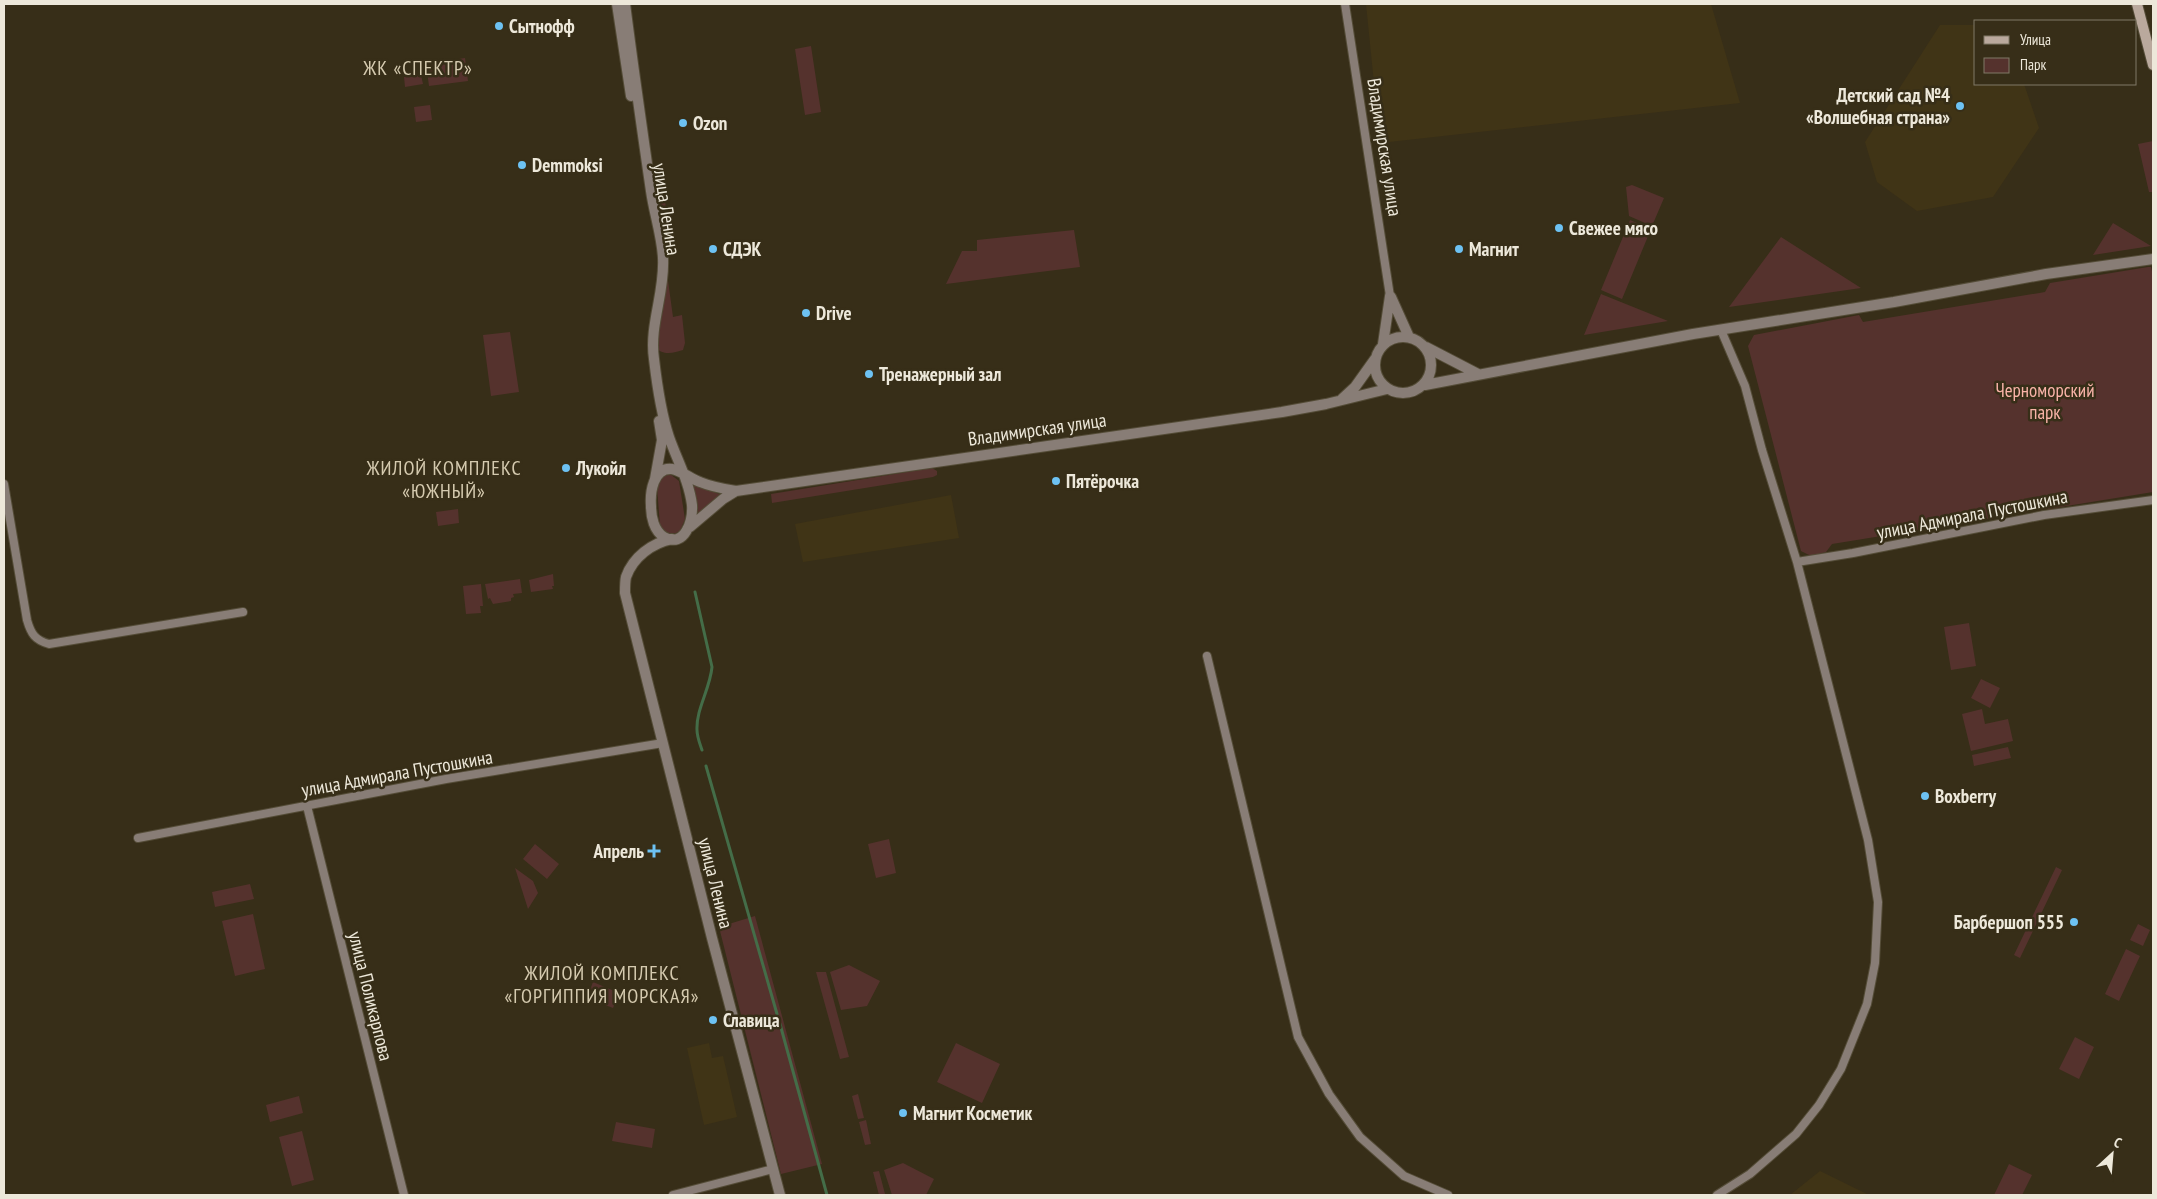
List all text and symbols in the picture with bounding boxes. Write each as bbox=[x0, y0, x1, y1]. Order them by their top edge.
place label: Сытнофф bbox=[509, 14, 575, 38]
marker: Сытнофф bbox=[493, 20, 505, 32]
legend bbox=[1974, 20, 2137, 85]
text: Улица bbox=[2020, 30, 2051, 49]
district label: ЖК «СПЕКТР» bbox=[362, 55, 473, 81]
text: Парк bbox=[2020, 55, 2046, 74]
street label: Владимирская улица bbox=[1362, 76, 1408, 218]
place label: Детский сад №4 «Волшебная страна» bbox=[1806, 83, 1950, 129]
marker: Детский сад №4 «Волшебная страна» bbox=[1954, 100, 1966, 112]
place label: Ozon bbox=[693, 111, 727, 135]
marker: Ozon bbox=[677, 117, 689, 129]
place label: Demmoksi bbox=[532, 153, 603, 177]
marker: Demmoksi bbox=[516, 159, 528, 171]
street label: улица Ленина bbox=[648, 161, 686, 257]
place label: Свежее мясо bbox=[1569, 216, 1658, 240]
marker: Свежее мясо bbox=[1553, 222, 1565, 234]
place label: СДЭК bbox=[723, 237, 762, 261]
place label: Магнит bbox=[1469, 237, 1519, 261]
marker: СДЭК bbox=[707, 243, 719, 255]
marker: Магнит bbox=[1453, 243, 1465, 255]
place label: Drive bbox=[816, 301, 852, 325]
marker: Drive bbox=[800, 307, 812, 319]
place label: Тренажерный зал bbox=[879, 362, 1001, 386]
marker: Тренажерный зал bbox=[863, 368, 875, 380]
park label: Черноморский парк bbox=[1995, 378, 2095, 424]
street label: Владимирская улица bbox=[966, 407, 1108, 451]
district label: ЖИЛОЙ КОМПЛЕКС «ЮЖНЫЙ» bbox=[365, 455, 522, 504]
place label: Лукойл bbox=[575, 456, 626, 480]
marker: Лукойл bbox=[560, 462, 572, 474]
place label: Пятёрочка bbox=[1066, 469, 1139, 493]
marker: Пятёрочка bbox=[1050, 475, 1062, 487]
street label: улица Адмирала Пустошкина bbox=[1875, 484, 2069, 544]
street label: улица Адмирала Пустошкина bbox=[300, 744, 494, 802]
place label: Boxberry bbox=[1935, 784, 1996, 808]
marker: Boxberry bbox=[1919, 790, 1931, 802]
street label: улица Ленина bbox=[693, 835, 739, 931]
place label: Апрель bbox=[593, 839, 644, 863]
marker: Апрель bbox=[648, 845, 660, 857]
place label: Барбершоп 555 bbox=[1954, 910, 2064, 934]
marker: Барбершоп 555 bbox=[2068, 916, 2080, 928]
street label: улица Поликарпова bbox=[343, 929, 399, 1063]
district label: ЖИЛОЙ КОМПЛЕКС «ГОРГИППИЯ МОРСКАЯ» bbox=[505, 960, 699, 1009]
place label: Славица bbox=[723, 1008, 780, 1032]
marker: Славица bbox=[707, 1014, 719, 1026]
place label: Магнит Косметик bbox=[913, 1101, 1033, 1125]
marker: Магнит Косметик bbox=[897, 1107, 909, 1119]
north arrow bbox=[2087, 1129, 2137, 1179]
text: С bbox=[2111, 1133, 2125, 1152]

